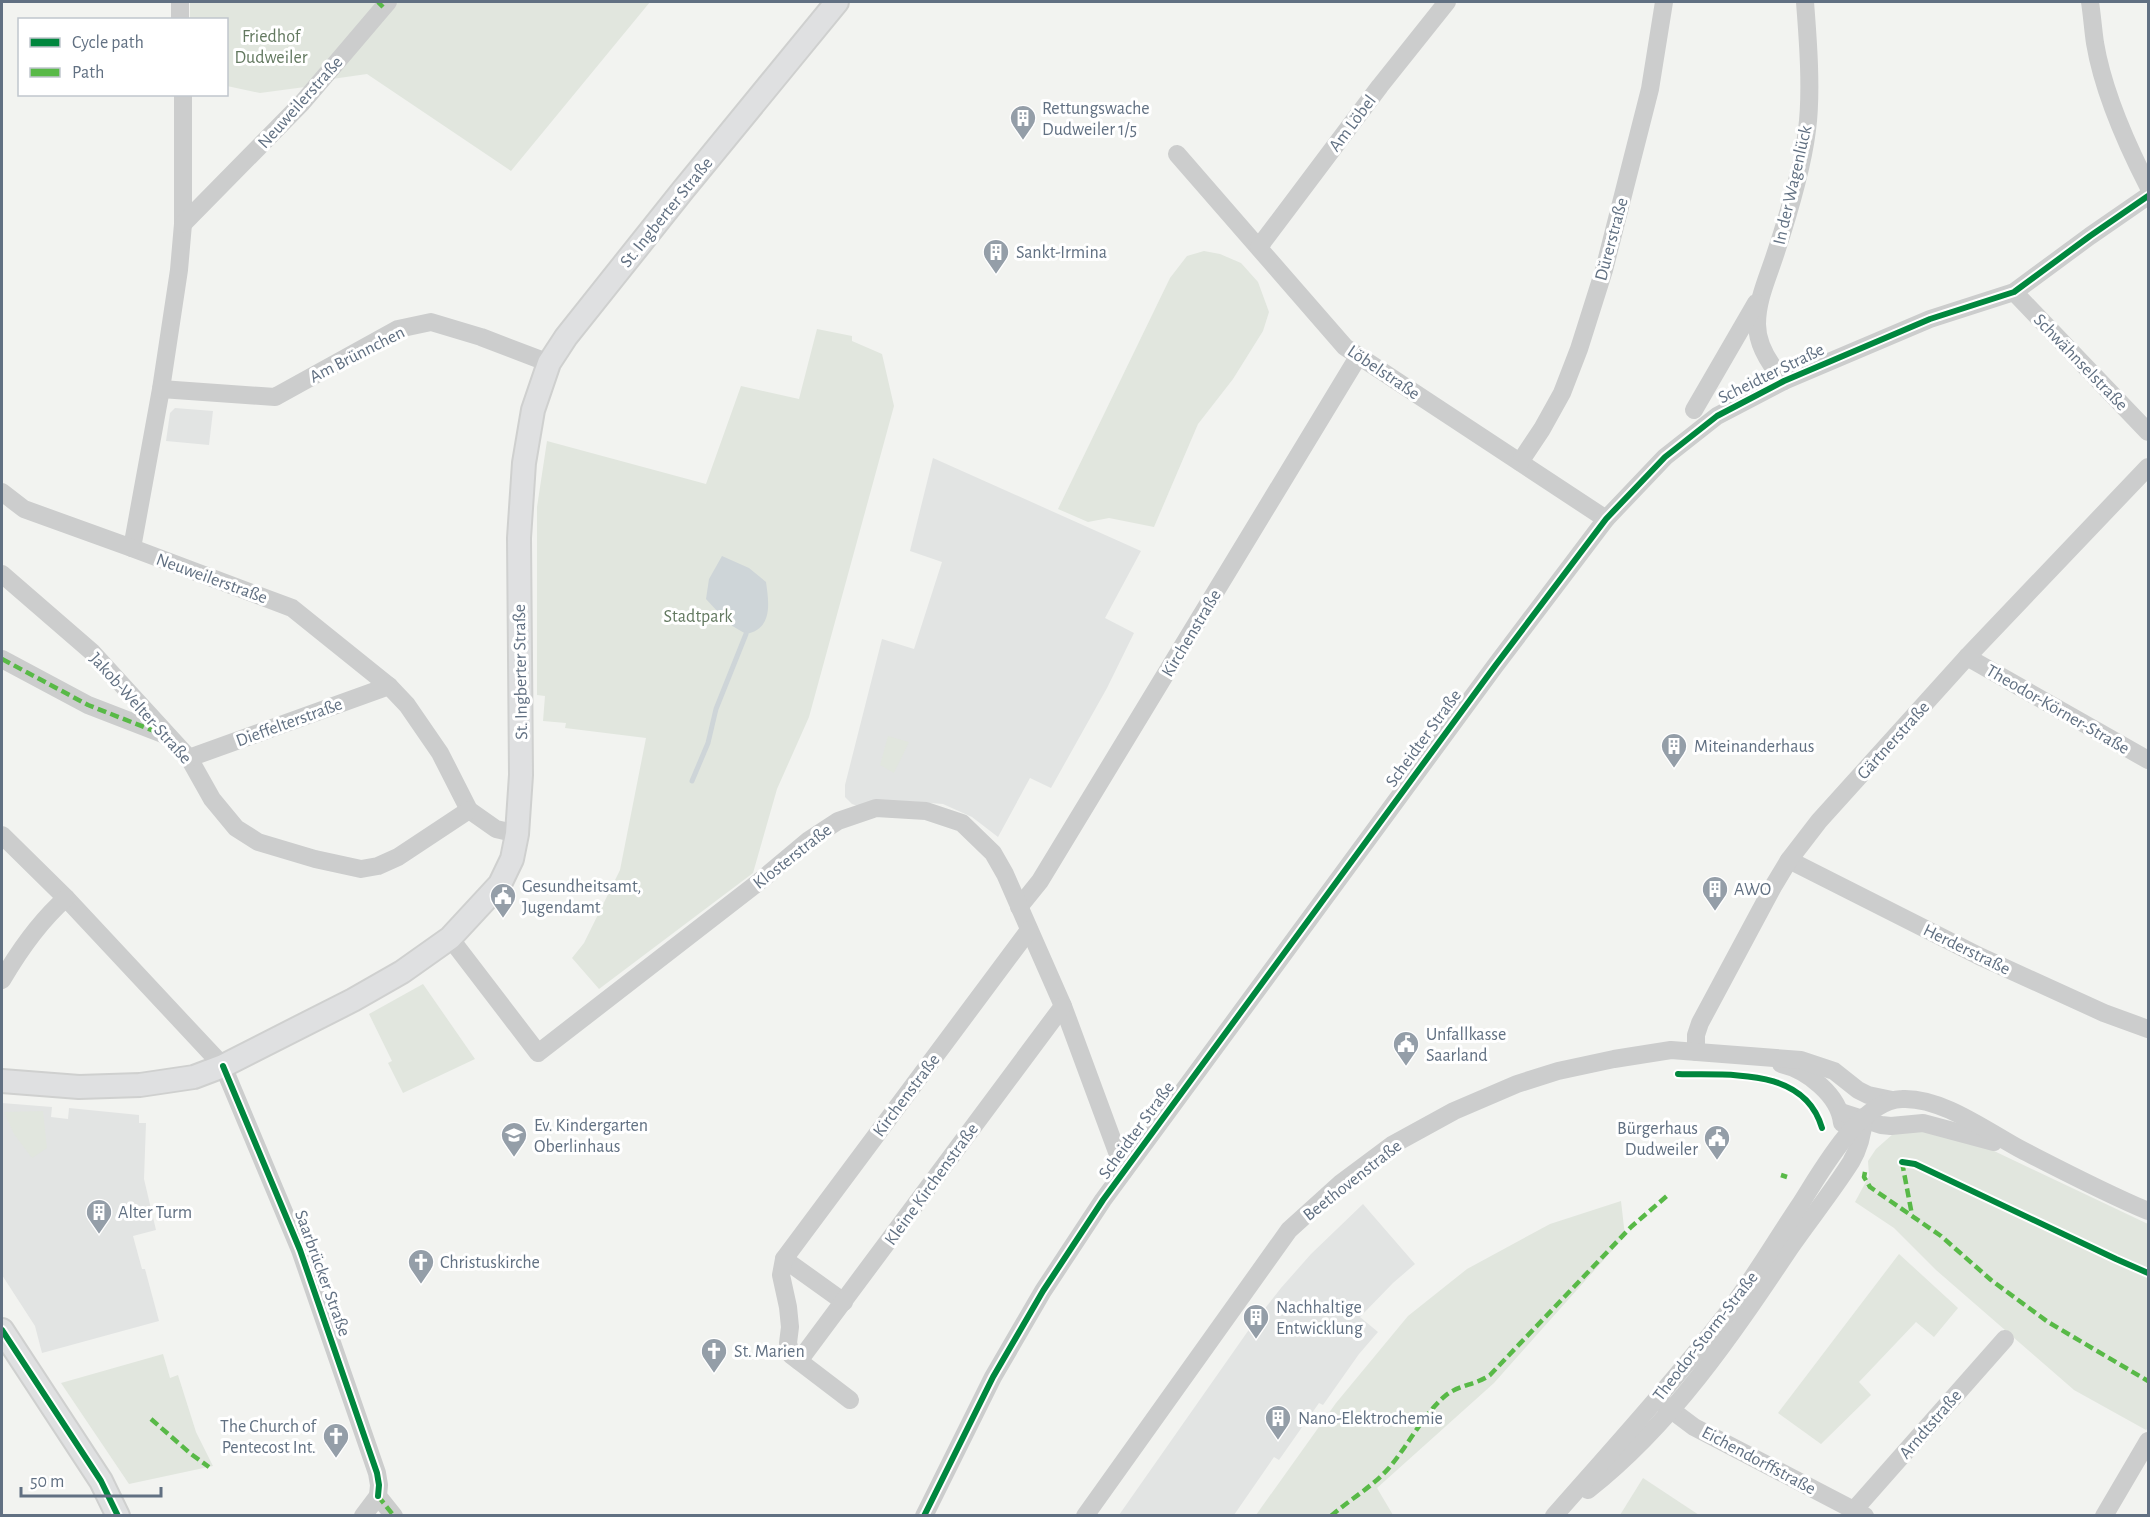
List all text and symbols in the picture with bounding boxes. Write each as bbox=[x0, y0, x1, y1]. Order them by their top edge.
legend bbox=[18, 18, 228, 96]
park label: Friedhof Dudweiler bbox=[234, 28, 308, 67]
text: Cycle path bbox=[72, 34, 144, 52]
street label: Neuweilerstraße bbox=[255, 53, 347, 152]
text: Path bbox=[72, 64, 104, 82]
street label: Am Löbel bbox=[1326, 92, 1380, 155]
place label: Rettungswache Dudweiler 1/5 bbox=[1042, 100, 1150, 139]
building icon: Rettungswache Dudweiler 1/5 bbox=[1008, 103, 1038, 141]
street label: In der Wagenlück bbox=[1771, 123, 1816, 247]
street label: St. Ingberter Straße bbox=[617, 154, 717, 271]
street label: Dürerstraße bbox=[1592, 196, 1632, 283]
building icon: Sankt-Irmina bbox=[981, 237, 1011, 275]
place label: Sankt-Irmina bbox=[1016, 244, 1107, 262]
street label: Schwähnselstraße bbox=[2030, 311, 2131, 415]
street label: Am Brünnchen bbox=[307, 323, 408, 387]
street label: Scheidter Straße bbox=[1716, 341, 1827, 407]
street label: Löbelstraße bbox=[1344, 342, 1423, 403]
street label: Neuweilerstraße bbox=[154, 550, 270, 607]
street label: Kirchenstraße bbox=[1159, 587, 1225, 680]
street label: St. Ingberter Straße bbox=[511, 604, 531, 740]
park label: Stadtpark bbox=[664, 608, 733, 626]
street label: Jakob-Welter-Straße bbox=[86, 650, 195, 768]
street label: Theodor-Körner-Straße bbox=[1983, 662, 2132, 758]
street label: Scheidter Straße bbox=[1383, 687, 1465, 791]
street label: Dieffelterstraße bbox=[234, 695, 345, 751]
street label: Gärtnerstraße bbox=[1854, 698, 1933, 783]
building icon: Miteinanderhaus bbox=[1659, 731, 1689, 769]
place label: Miteinanderhaus bbox=[1694, 738, 1814, 756]
street label: Klosterstraße bbox=[750, 821, 835, 893]
building icon: AWO bbox=[1700, 874, 1730, 912]
place label: Gesundheitsamt, Jugendamt bbox=[522, 878, 641, 917]
public building icon: Gesundheitsamt, Jugendamt bbox=[488, 881, 518, 919]
place label: AWO bbox=[1734, 881, 1771, 899]
street label: Herderstraße bbox=[1920, 921, 2013, 979]
place label: Unfallkasse Saarland bbox=[1426, 1026, 1506, 1065]
public building icon: Unfallkasse Saarland bbox=[1391, 1029, 1421, 1067]
street label: Kirchenstraße bbox=[870, 1051, 944, 1140]
street label: Scheidter Straße bbox=[1096, 1079, 1178, 1183]
place label: Ev. Kindergarten Oberlinhaus bbox=[534, 1117, 648, 1156]
school or university icon: Ev. Kindergarten Oberlinhaus bbox=[499, 1120, 529, 1158]
street label: Kleine Kirchenstraße bbox=[882, 1120, 982, 1249]
place label: Bürgerhaus Dudweiler bbox=[1617, 1120, 1698, 1159]
public building icon: Bürgerhaus Dudweiler bbox=[1702, 1123, 1732, 1161]
street label: Beethovenstraße bbox=[1300, 1137, 1405, 1225]
building icon: Alter Turm bbox=[84, 1197, 114, 1235]
place label: Alter Turm bbox=[118, 1204, 192, 1222]
street label: Saarbrücker Straße bbox=[291, 1208, 353, 1339]
church icon: Christuskirche bbox=[406, 1247, 436, 1285]
place label: Christuskirche bbox=[440, 1254, 540, 1272]
street label: Theodor-Storm-Straße bbox=[1650, 1269, 1762, 1405]
place label: Nachhaltige Entwicklung bbox=[1276, 1299, 1363, 1338]
building icon: Nachhaltige Entwicklung bbox=[1241, 1302, 1271, 1340]
church icon: St. Marien bbox=[699, 1336, 729, 1374]
place label: St. Marien bbox=[734, 1343, 805, 1361]
street label: Arndtstraße bbox=[1896, 1387, 1965, 1463]
building icon: Nano-Elektrochemie bbox=[1263, 1403, 1293, 1441]
place label: Nano-Elektrochemie bbox=[1298, 1410, 1443, 1428]
place label: The Church of Pentecost Int. bbox=[220, 1418, 318, 1457]
church icon: The Church of Pentecost Int. bbox=[321, 1421, 351, 1459]
street label: Eichendorffstraße bbox=[1699, 1423, 1818, 1498]
scale bar bbox=[21, 1460, 160, 1498]
text: 50 m bbox=[30, 1473, 64, 1491]

